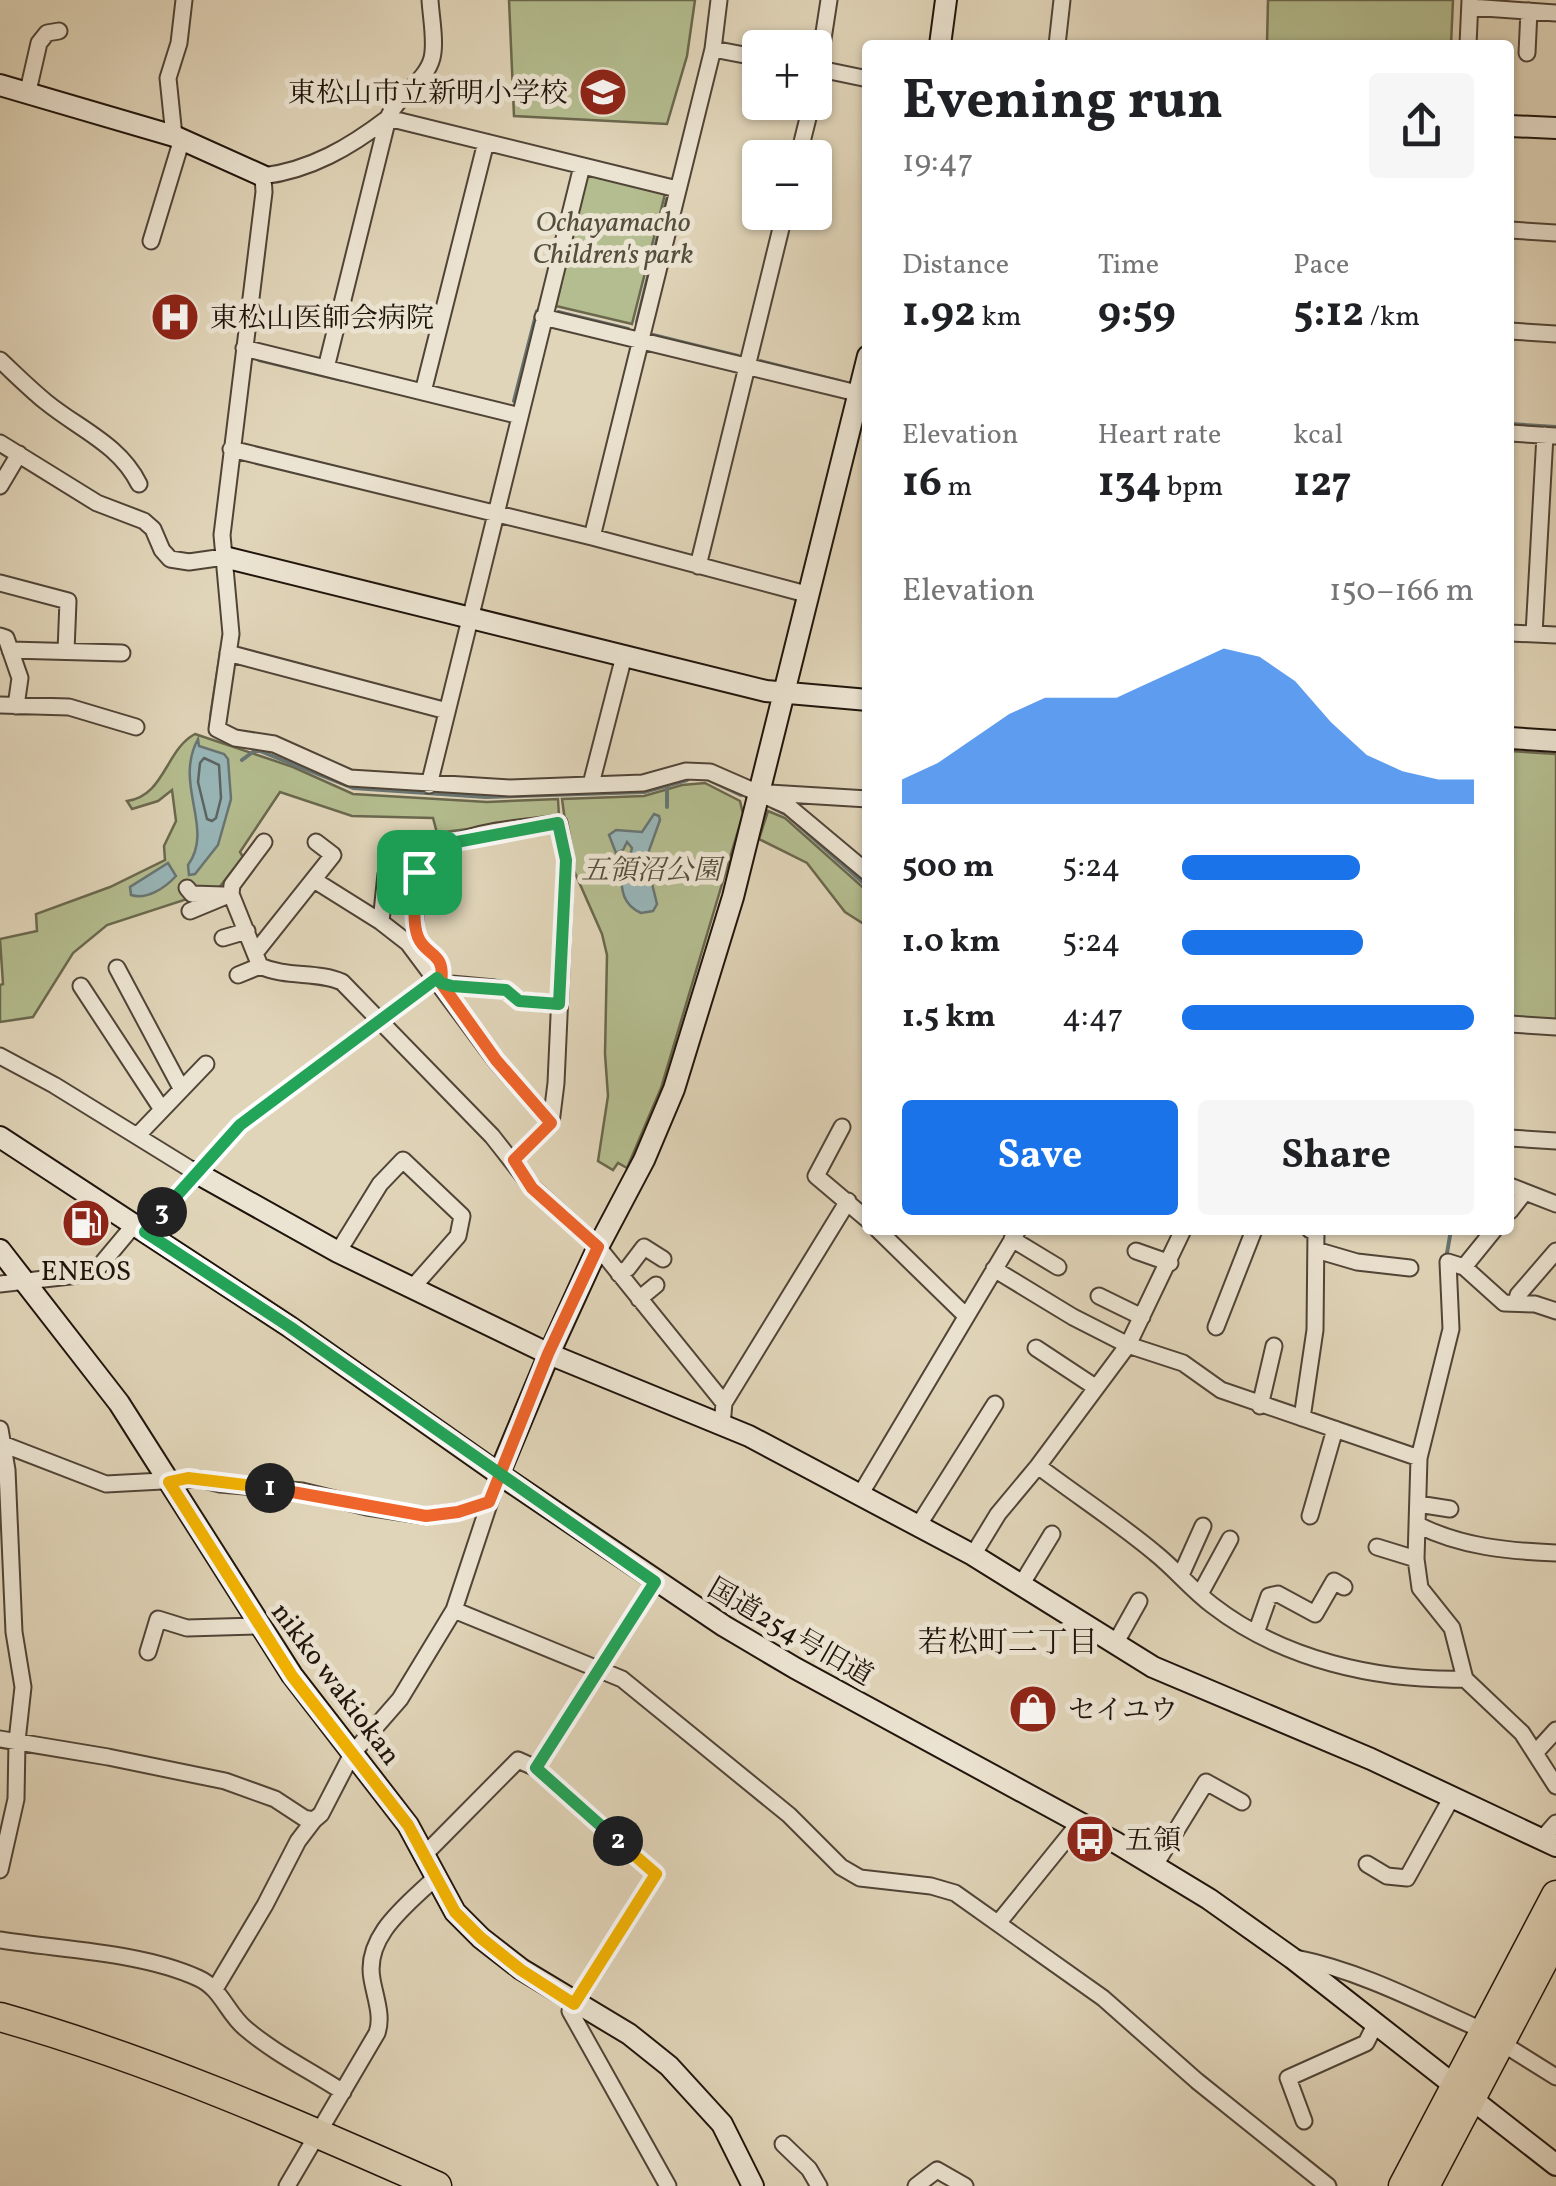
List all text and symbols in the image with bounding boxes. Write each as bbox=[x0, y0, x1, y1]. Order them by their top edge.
map controls bbox=[742, 30, 832, 230]
button: + bbox=[742, 30, 832, 120]
text: Evening run bbox=[902, 65, 1223, 141]
school or university icon: 東松山市立新明小学校 bbox=[577, 66, 629, 118]
button: share bbox=[1369, 73, 1474, 178]
place label: 東松山市立新明小学校 bbox=[288, 75, 568, 114]
button: − bbox=[742, 140, 832, 230]
text: 19:47 bbox=[902, 141, 973, 185]
park label: Ochayamacho Children's park bbox=[532, 204, 694, 275]
text: Distance bbox=[902, 246, 1009, 285]
text: Time bbox=[1098, 246, 1159, 285]
text: Pace bbox=[1293, 246, 1349, 285]
text: 1.92 bbox=[902, 285, 976, 344]
text: 9:59 bbox=[1098, 285, 1176, 344]
text: 5:12 bbox=[1293, 285, 1364, 344]
hospital icon: 東松山医師会病院 bbox=[149, 291, 201, 343]
text: km bbox=[976, 298, 1021, 337]
text: /km bbox=[1364, 298, 1420, 337]
place label: 東松山医師会病院 bbox=[210, 300, 434, 339]
text: Elevation bbox=[902, 416, 1018, 455]
text: Heart rate bbox=[1098, 416, 1221, 455]
text: kcal bbox=[1293, 416, 1343, 455]
text: 16 bbox=[902, 455, 942, 514]
text: 134 bbox=[1098, 455, 1161, 514]
text: 127 bbox=[1293, 455, 1352, 514]
text: m bbox=[942, 468, 972, 507]
text: bpm bbox=[1161, 468, 1223, 507]
text: Elevation bbox=[902, 570, 1035, 614]
text: 150–166 m bbox=[1329, 570, 1474, 614]
pin bbox=[377, 830, 462, 915]
icon: arrive bbox=[392, 845, 447, 900]
text: 500 m bbox=[902, 846, 994, 890]
text: 5:24 bbox=[1062, 846, 1120, 890]
park label: 五領沼公園 bbox=[581, 852, 725, 891]
text: 1.0 km bbox=[902, 921, 1000, 965]
text: 5:24 bbox=[1062, 921, 1120, 965]
text: 1.5 km bbox=[902, 996, 996, 1040]
text: 4:47 bbox=[1062, 996, 1123, 1040]
button: Save bbox=[902, 1100, 1178, 1215]
button: Share bbox=[1198, 1100, 1474, 1215]
pin: 3 bbox=[137, 1187, 187, 1237]
text: 3 bbox=[155, 1192, 169, 1231]
fuel station icon: ENEOS bbox=[60, 1197, 112, 1249]
place label: ENEOS bbox=[41, 1253, 131, 1292]
pin: 1 bbox=[245, 1463, 295, 1513]
text: 1 bbox=[264, 1468, 276, 1507]
street label: 国道254号旧道 bbox=[700, 1570, 880, 1696]
street label: nikko wakiokan bbox=[261, 1595, 409, 1774]
district label: 若松町二丁目 bbox=[918, 1623, 1098, 1665]
shop icon: セイユウ bbox=[1007, 1683, 1059, 1735]
place label: セイユウ bbox=[1068, 1692, 1178, 1731]
bus stop icon: 五領 bbox=[1064, 1813, 1116, 1865]
pin: 2 bbox=[593, 1816, 643, 1866]
text: 2 bbox=[611, 1821, 625, 1860]
place label: 五領 bbox=[1125, 1822, 1181, 1861]

